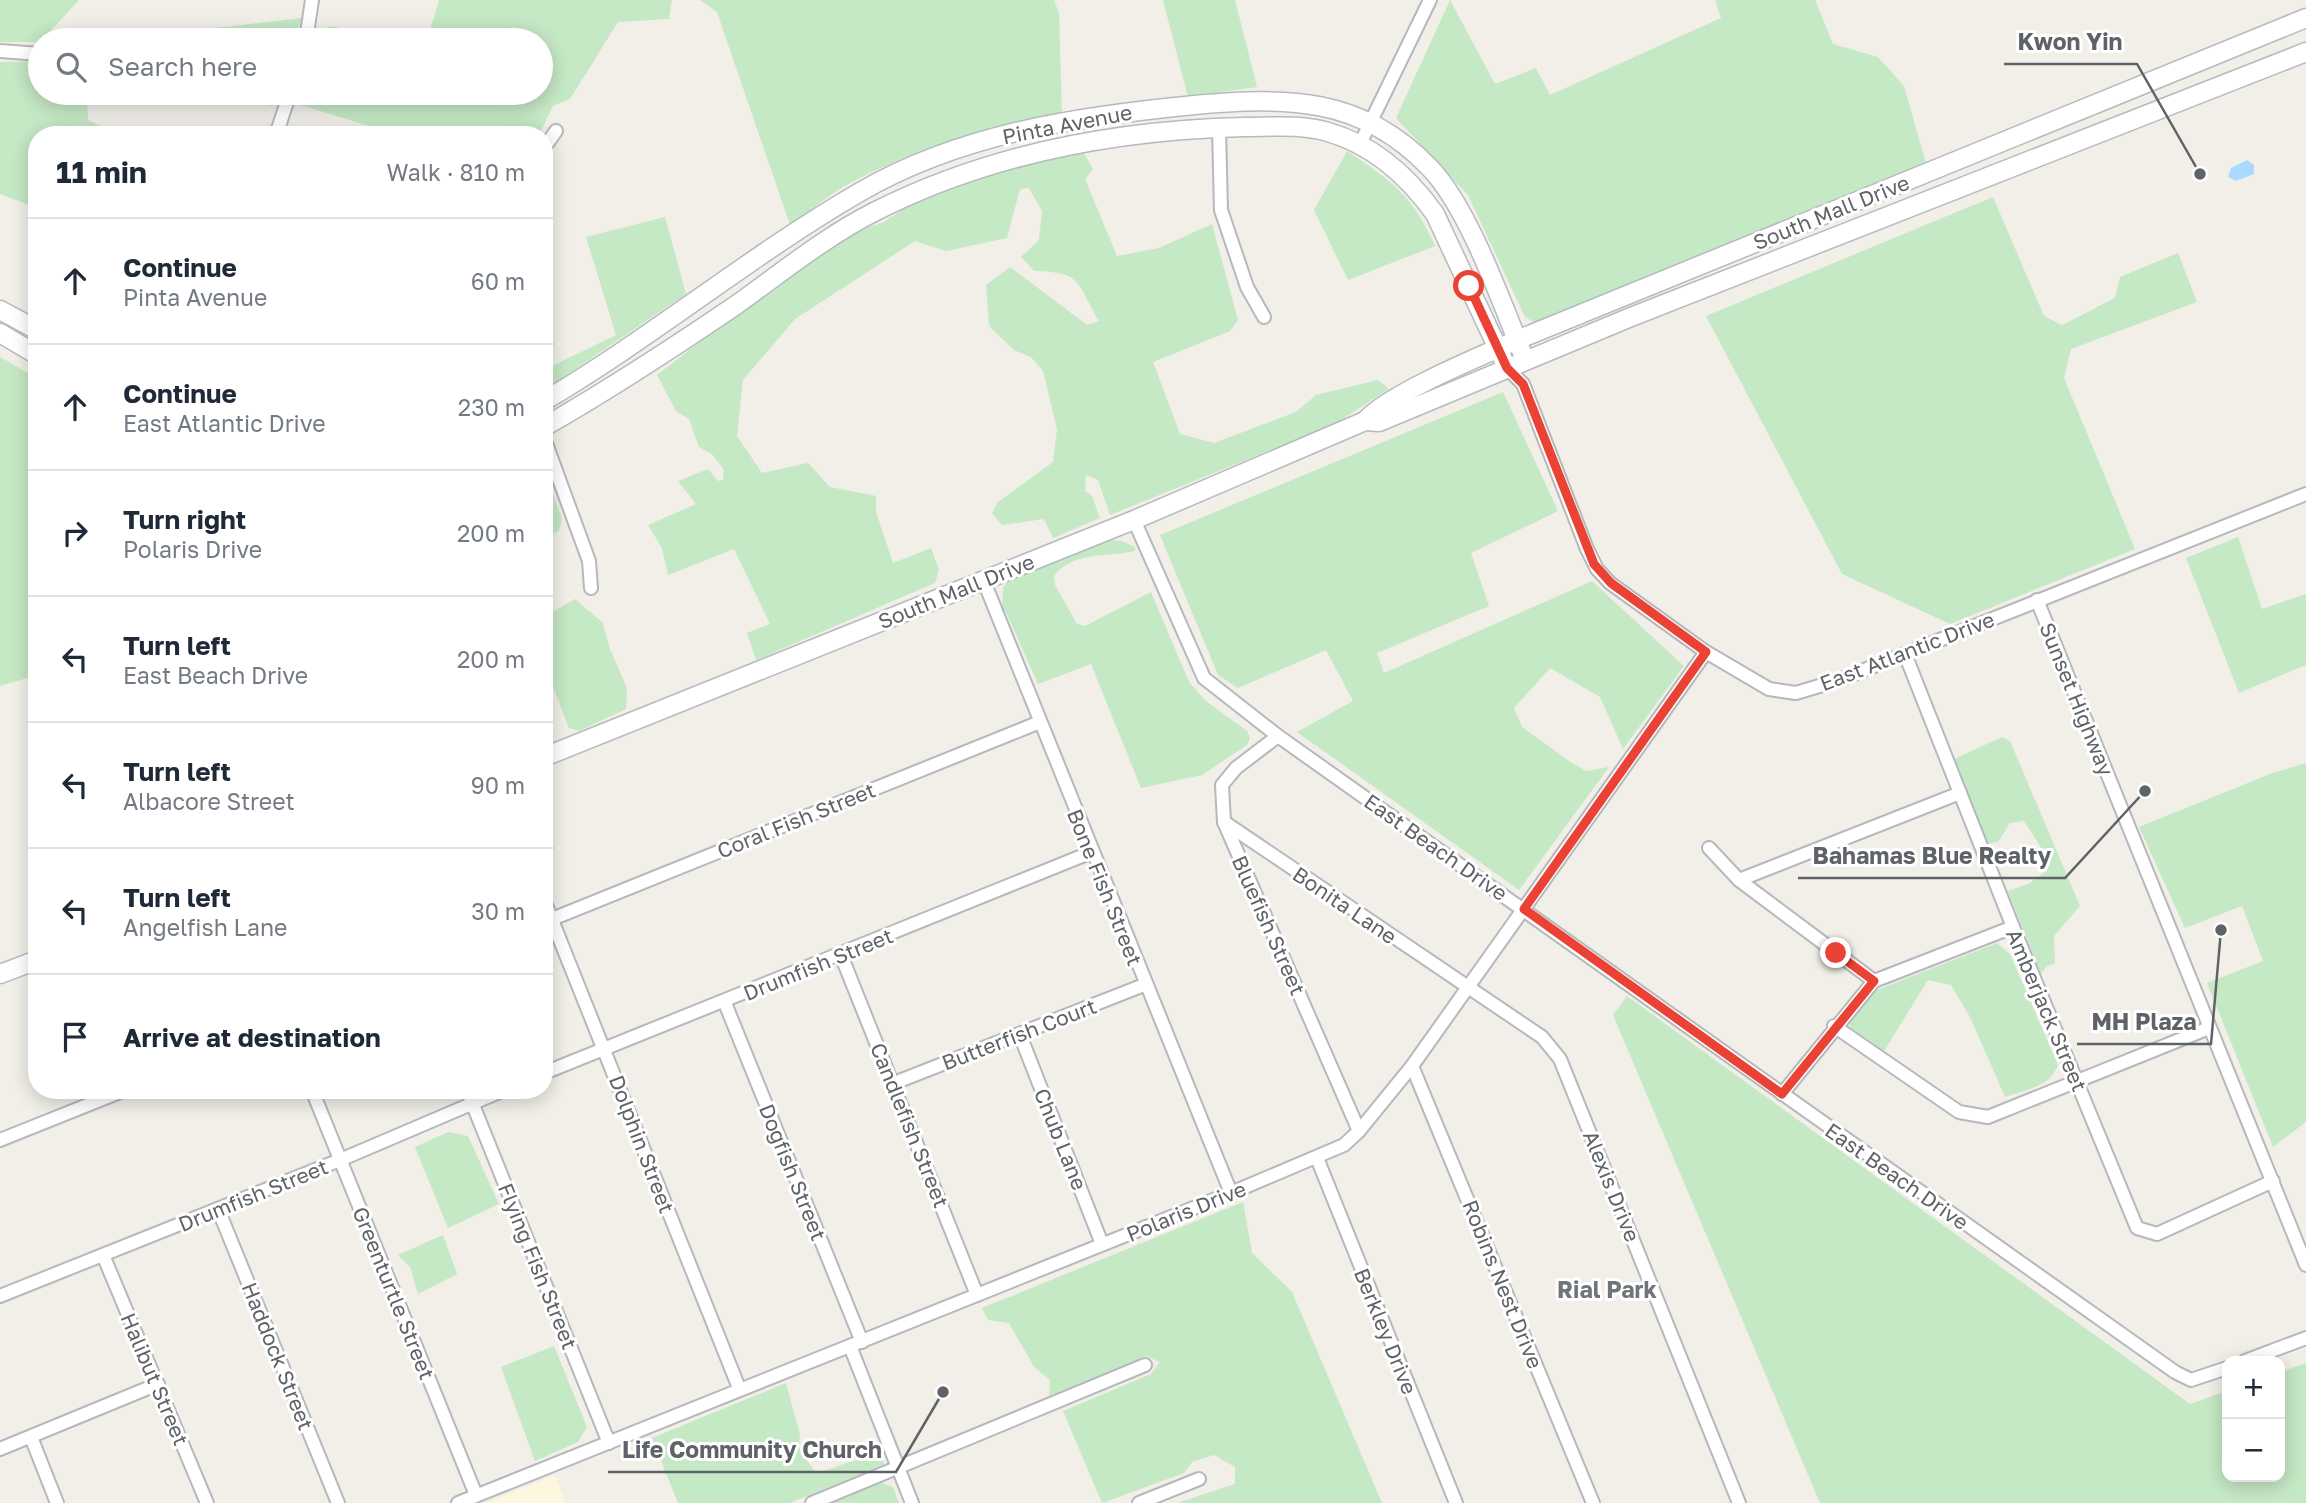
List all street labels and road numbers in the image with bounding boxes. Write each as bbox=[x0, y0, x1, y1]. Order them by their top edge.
street label: Pinta Avenue bbox=[1000, 99, 1134, 149]
street label: South Mall Drive bbox=[1749, 169, 1913, 255]
street label: South Mall Drive bbox=[874, 548, 1038, 634]
street label: East Atlantic Drive bbox=[1816, 606, 1998, 696]
street label: Sunset Highway bbox=[2034, 619, 2120, 780]
street label: Coral Fish Street bbox=[713, 776, 879, 864]
street label: East Beach Drive bbox=[1359, 788, 1513, 906]
street label: Bone Fish Street bbox=[1062, 805, 1148, 969]
street label: Bluefish Street bbox=[1227, 851, 1311, 999]
street label: Bonita Lane bbox=[1288, 861, 1402, 949]
street label: Drumfish Street bbox=[739, 922, 897, 1006]
street label: Amberjack Street bbox=[2001, 925, 2093, 1095]
street label: Butterfish Court bbox=[938, 993, 1100, 1075]
street label: Candlefish Street bbox=[865, 1039, 955, 1211]
street label: Dolphin Street bbox=[604, 1071, 680, 1217]
street label: Chub Lane bbox=[1029, 1084, 1093, 1194]
street label: Dogfish Street bbox=[754, 1100, 832, 1244]
street label: East Beach Drive bbox=[1820, 1117, 1974, 1235]
street label: Alexis Drive bbox=[1578, 1127, 1646, 1245]
street label: Drumfish Street bbox=[174, 1153, 332, 1237]
street label: Polaris Drive bbox=[1122, 1175, 1250, 1247]
street label: Flying Fish Street bbox=[493, 1179, 583, 1353]
street label: Robins Nest Drive bbox=[1457, 1196, 1549, 1372]
street label: Greenturtle Street bbox=[347, 1203, 441, 1383]
street label: Berkley Drive bbox=[1349, 1264, 1423, 1398]
street label: Haddock Street bbox=[237, 1278, 319, 1434]
street label: Halibut Street bbox=[115, 1309, 195, 1449]

